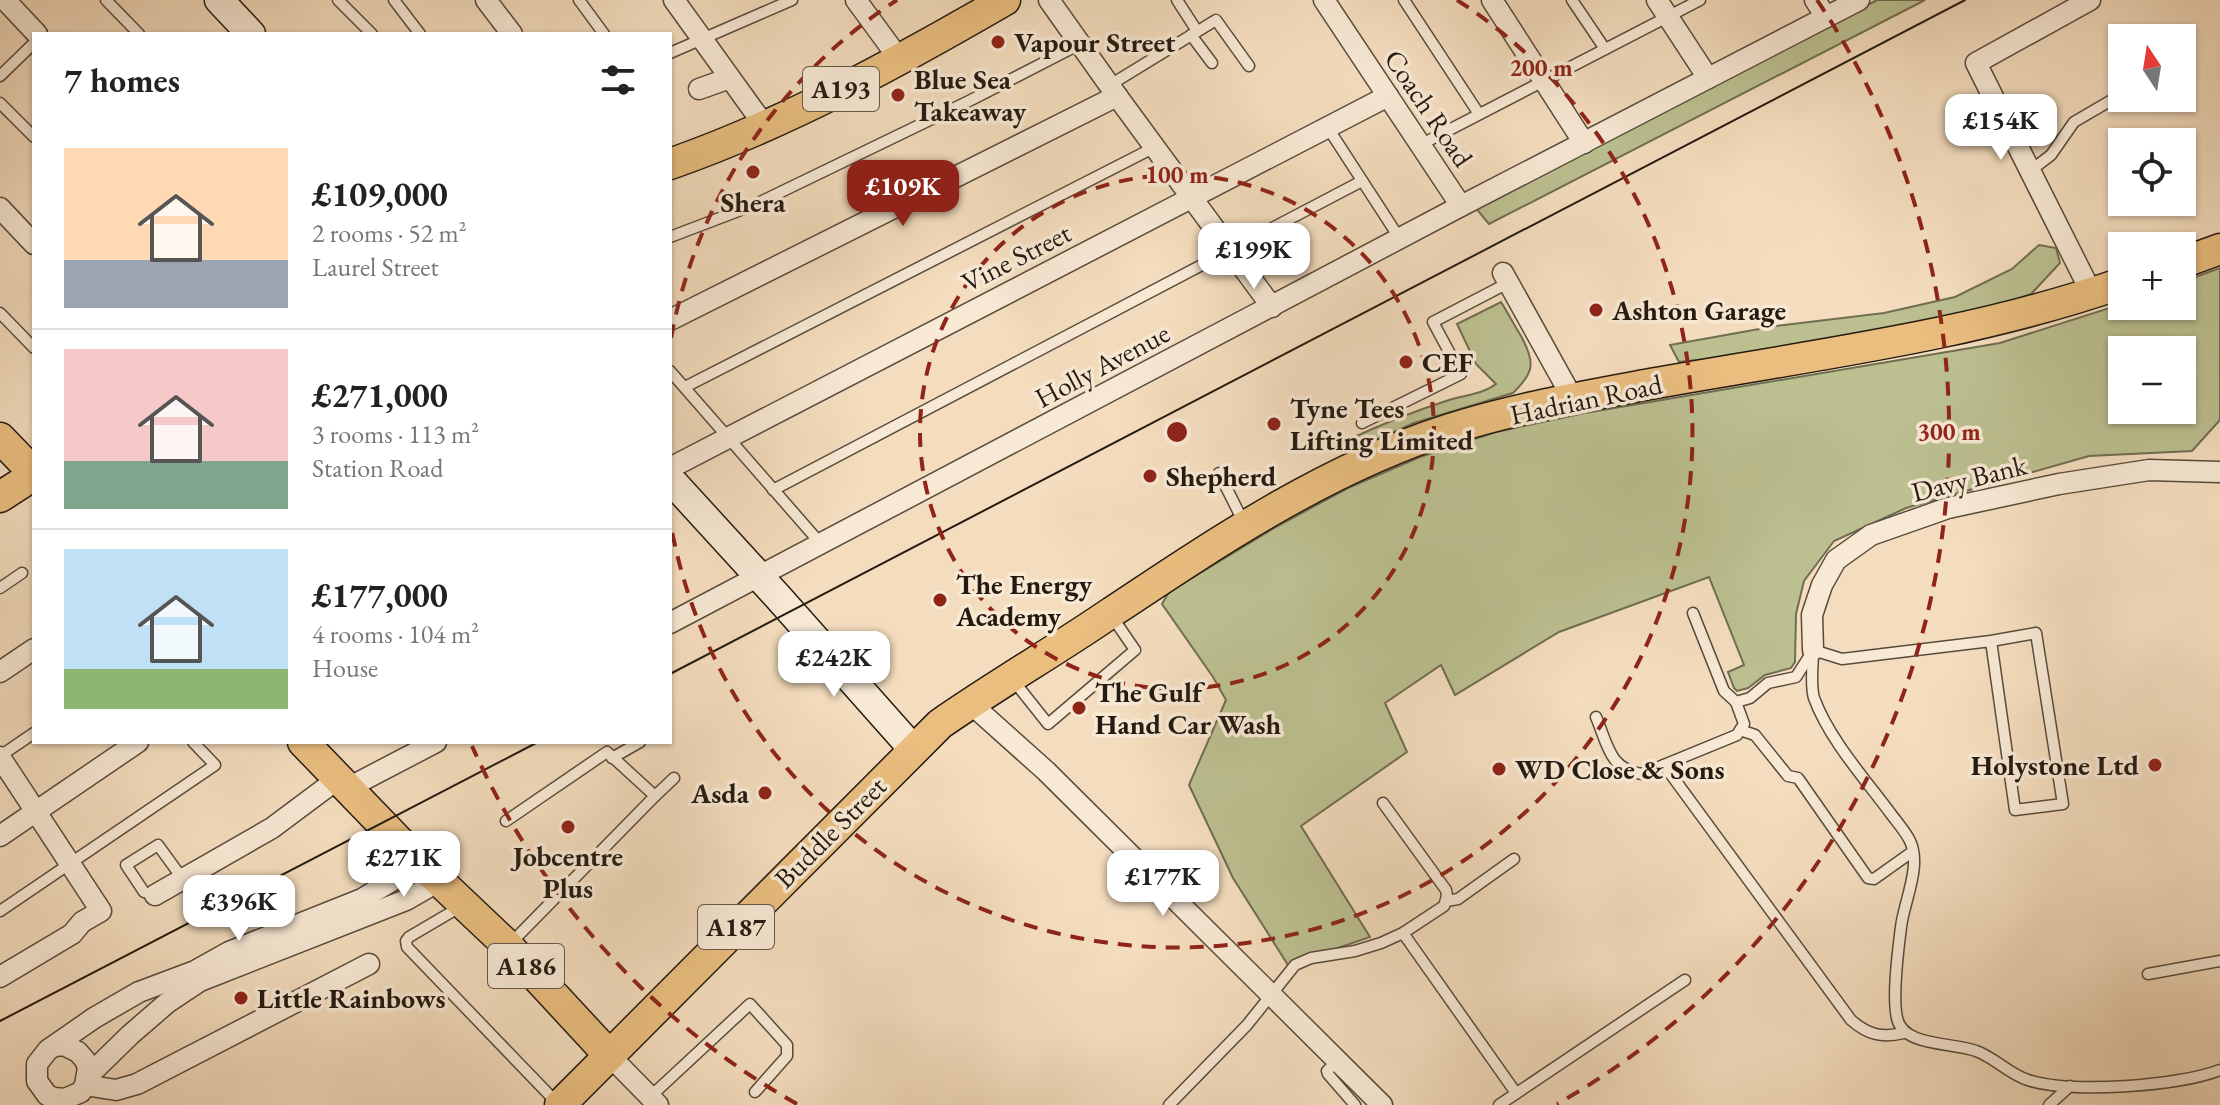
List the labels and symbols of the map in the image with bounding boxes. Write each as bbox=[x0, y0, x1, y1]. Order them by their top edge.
place label: Vapour Street bbox=[1014, 24, 1176, 60]
north arrow bbox=[2108, 24, 2196, 112]
marker: Vapour Street bbox=[989, 33, 1007, 51]
street label: Coach Road bbox=[1377, 42, 1482, 174]
text: 200 m bbox=[1509, 52, 1573, 83]
place label: Blue Sea Takeaway bbox=[914, 61, 1027, 129]
road number: A193 bbox=[803, 67, 879, 111]
marker: Blue Sea Takeaway bbox=[889, 86, 907, 104]
pin: £154K bbox=[1945, 94, 2057, 162]
text: 100 m bbox=[1145, 159, 1209, 190]
pin: £109K bbox=[847, 160, 959, 228]
marker: Shera bbox=[744, 163, 762, 181]
place label: Shera bbox=[720, 184, 786, 220]
street label: Vine Street bbox=[955, 214, 1077, 300]
pin: £199K bbox=[1198, 223, 1310, 291]
place label: Ashton Garage bbox=[1611, 292, 1786, 328]
marker: Ashton Garage bbox=[1587, 301, 1605, 319]
street label: Holly Avenue bbox=[1028, 314, 1176, 416]
place label: CEF bbox=[1422, 344, 1473, 380]
marker: CEF bbox=[1397, 353, 1415, 371]
street label: Hadrian Road bbox=[1507, 365, 1666, 433]
place label: Tyne Tees Lifting Limited bbox=[1290, 390, 1474, 458]
marker: Tyne Tees Lifting Limited bbox=[1265, 415, 1283, 433]
text: 300 m bbox=[1917, 416, 1981, 447]
centre of rings bbox=[1163, 418, 1191, 446]
street label: Davy Bank bbox=[1908, 446, 2031, 510]
place label: Shepherd bbox=[1166, 458, 1277, 494]
marker: Shepherd bbox=[1141, 467, 1159, 485]
place label: The Energy Academy bbox=[955, 566, 1093, 634]
marker: The Energy Academy bbox=[931, 591, 949, 609]
pin: £242K bbox=[778, 631, 890, 699]
place label: The Gulf Hand Car Wash bbox=[1095, 674, 1282, 742]
marker: The Gulf Hand Car Wash bbox=[1070, 699, 1088, 717]
place label: Holystone Ltd bbox=[1971, 747, 2140, 783]
place label: WD Close & Sons bbox=[1515, 751, 1725, 787]
marker: Holystone Ltd bbox=[2146, 756, 2164, 774]
marker: WD Close & Sons bbox=[1490, 760, 1508, 778]
street label: Buddle Street bbox=[766, 768, 894, 896]
place label: Asda bbox=[690, 775, 750, 811]
marker: Asda bbox=[756, 784, 774, 802]
marker: Jobcentre Plus bbox=[559, 818, 577, 836]
pin: £271K bbox=[348, 831, 460, 899]
place label: Jobcentre Plus bbox=[510, 838, 623, 906]
pin: £177K bbox=[1107, 850, 1219, 918]
pin: £396K bbox=[183, 875, 295, 943]
road number: A187 bbox=[698, 905, 774, 949]
road number: A186 bbox=[488, 944, 564, 988]
place label: Little Rainbows bbox=[257, 980, 446, 1016]
marker: Little Rainbows bbox=[232, 989, 250, 1007]

